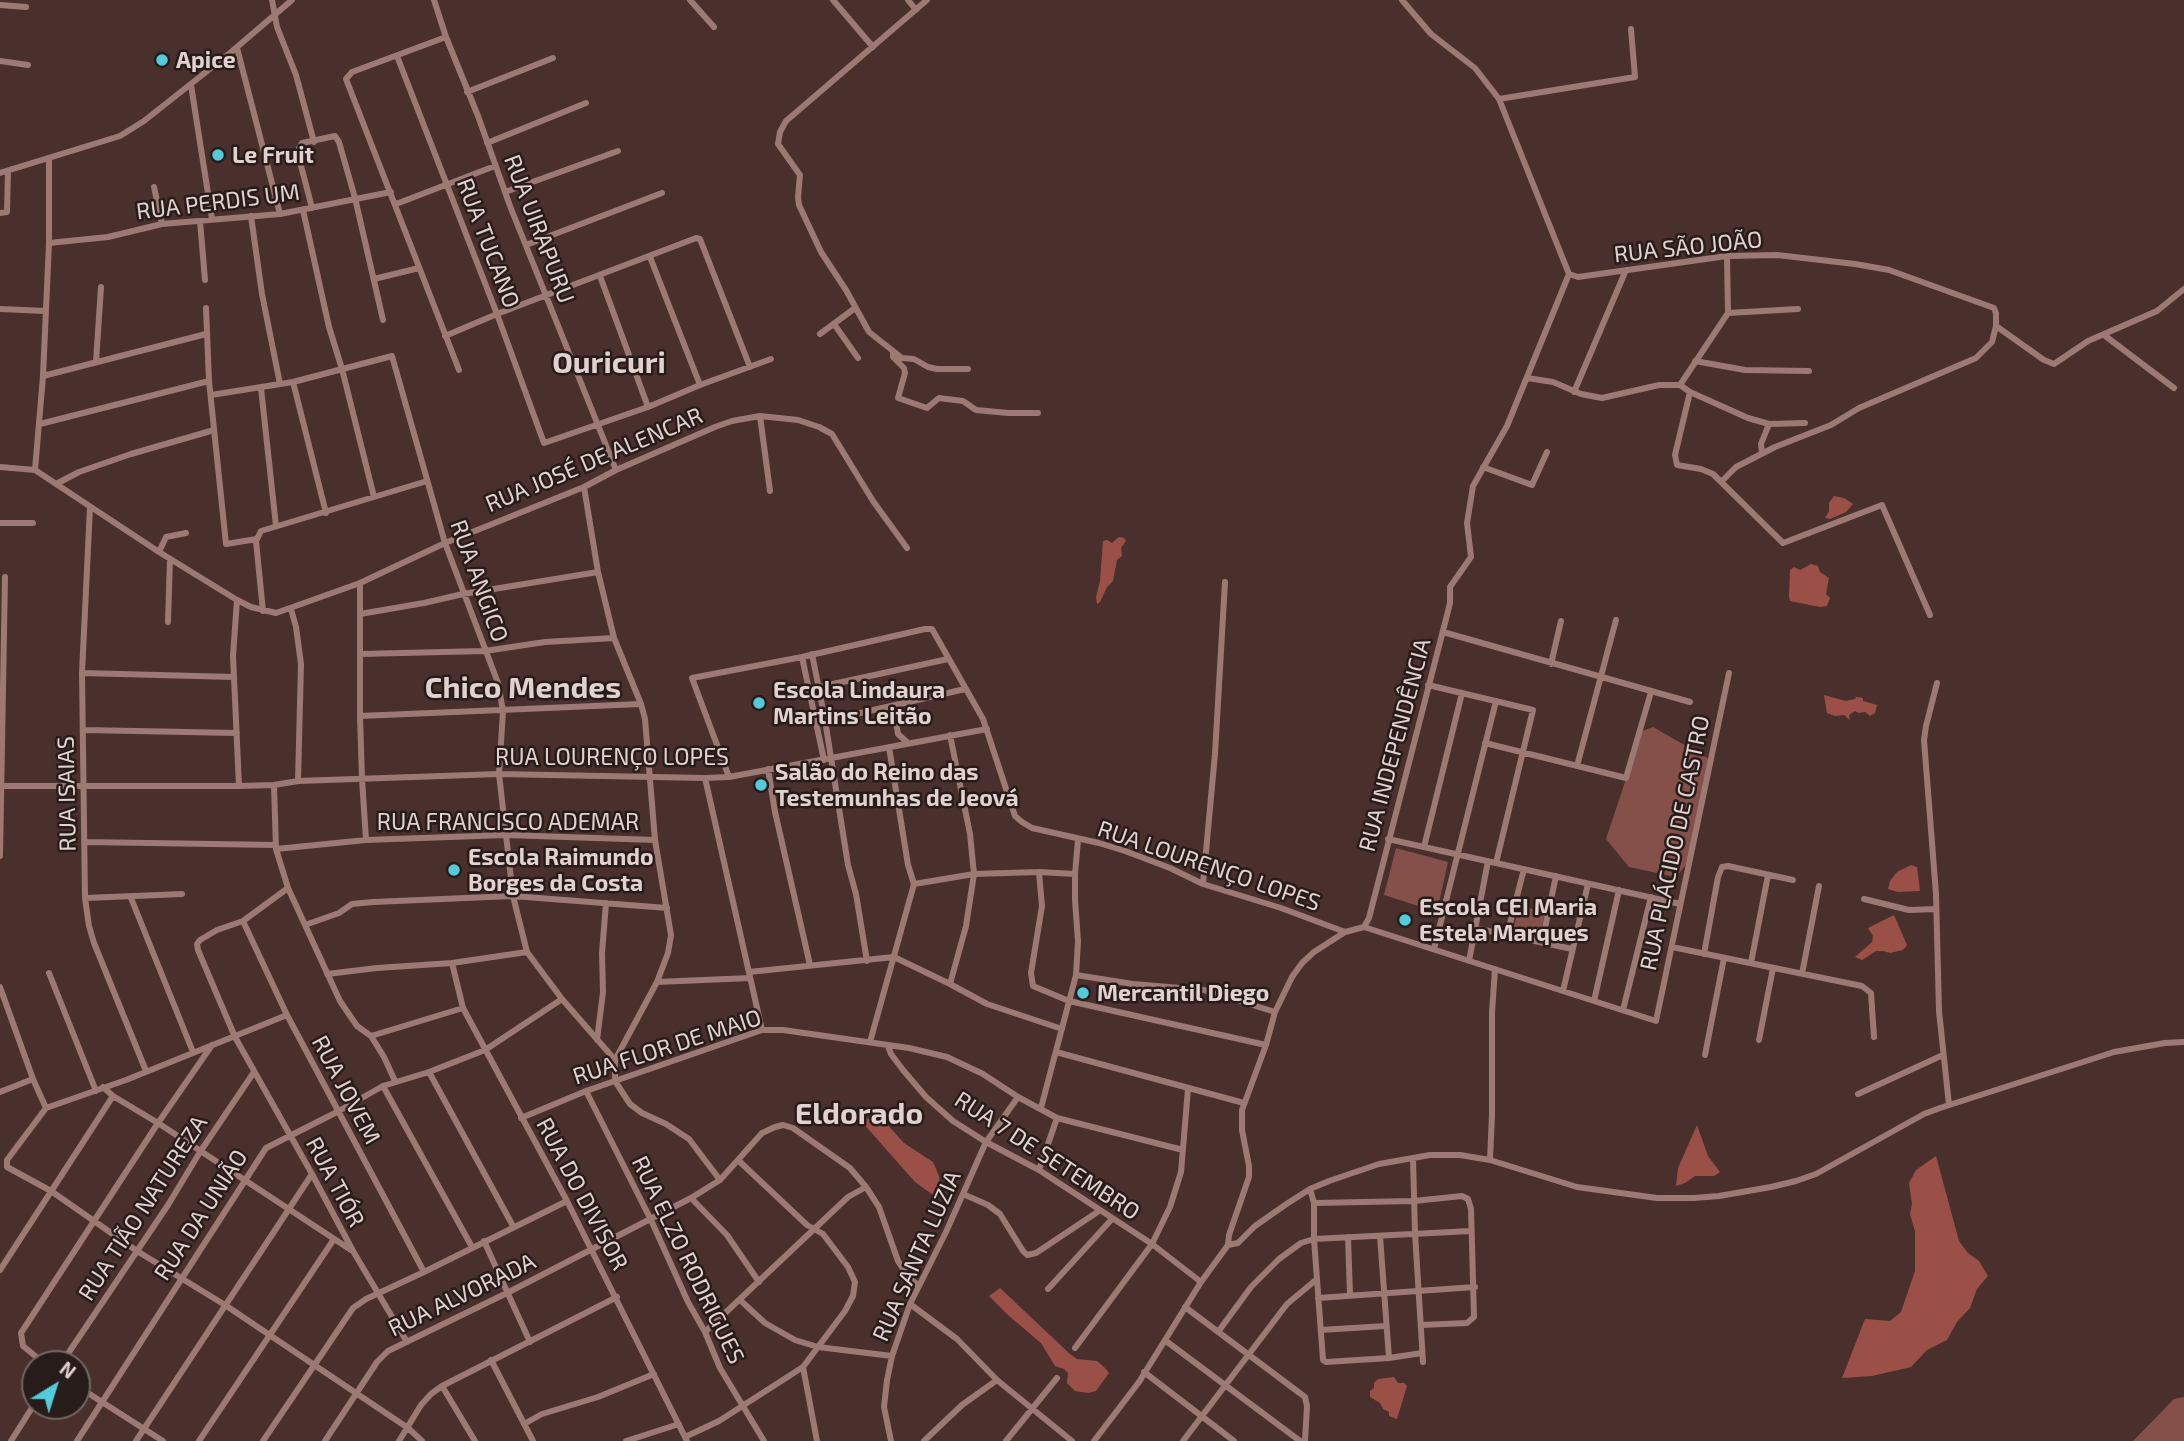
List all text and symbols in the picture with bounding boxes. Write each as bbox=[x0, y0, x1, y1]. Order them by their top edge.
place label: Apice bbox=[176, 46, 236, 74]
marker: Apice bbox=[154, 52, 170, 68]
place label: Le Fruit bbox=[232, 141, 314, 169]
marker: Le Fruit bbox=[210, 147, 226, 163]
street label: RUA UIRAPURU bbox=[498, 151, 580, 307]
street label: RUA TUCANO bbox=[451, 174, 525, 312]
street label: RUA PERDIS UM bbox=[135, 178, 301, 226]
street label: RUA SÃO JOÃO bbox=[1612, 225, 1764, 269]
district label: Ouricuri bbox=[552, 345, 666, 381]
street label: RUA JOSÉ DE ALENCAR bbox=[481, 402, 707, 518]
street label: RUA ANGICO bbox=[444, 516, 514, 646]
street label: RUA INDEPENDÊNCIA bbox=[1353, 635, 1437, 855]
district label: Chico Mendes bbox=[425, 670, 621, 706]
place label: Escola Lindaura Martins Leitão bbox=[773, 676, 945, 730]
marker: Escola Lindaura Martins Leitão bbox=[751, 695, 767, 711]
street label: RUA PLÁCIDO DE CASTRO bbox=[1634, 713, 1716, 973]
street label: RUA ISAIAS bbox=[52, 736, 82, 852]
street label: RUA LOURENÇO LOPES bbox=[495, 743, 729, 771]
place label: Salão do Reino das Testemunhas de Jeová bbox=[775, 758, 1018, 812]
marker: Salão do Reino das Testemunhas de Jeová bbox=[753, 777, 769, 793]
street label: RUA FRANCISCO ADEMAR bbox=[377, 808, 639, 836]
street label: RUA LOURENÇO LOPES bbox=[1094, 815, 1324, 917]
place label: Escola Raimundo Borges da Costa bbox=[468, 843, 654, 897]
marker: Escola Raimundo Borges da Costa bbox=[446, 862, 462, 878]
place label: Escola CEI Maria Estela Marques bbox=[1419, 893, 1597, 947]
marker: Escola CEI Maria Estela Marques bbox=[1397, 912, 1413, 928]
place label: Mercantil Diego bbox=[1097, 979, 1269, 1007]
marker: Mercantil Diego bbox=[1075, 985, 1091, 1001]
street label: RUA FLOR DE MAIO bbox=[569, 1004, 765, 1090]
street label: RUA JOVEM bbox=[306, 1031, 386, 1149]
street label: RUA 7 DE SETEMBRO bbox=[949, 1086, 1145, 1226]
district label: Eldorado bbox=[795, 1096, 923, 1132]
street label: RUA TIÃO NATUREZA bbox=[73, 1110, 213, 1306]
street label: RUA DO DIVISOR bbox=[530, 1113, 634, 1275]
street label: RUA TIÓR bbox=[300, 1132, 370, 1232]
street label: RUA DA UNIÃO bbox=[148, 1144, 254, 1286]
street label: RUA ELZO RODRIGUES bbox=[626, 1152, 750, 1368]
street label: RUA SANTA LUZIA bbox=[867, 1166, 967, 1346]
street label: RUA ALVORADA bbox=[384, 1247, 540, 1343]
north arrow bbox=[21, 1350, 91, 1420]
text: N bbox=[56, 1356, 80, 1383]

